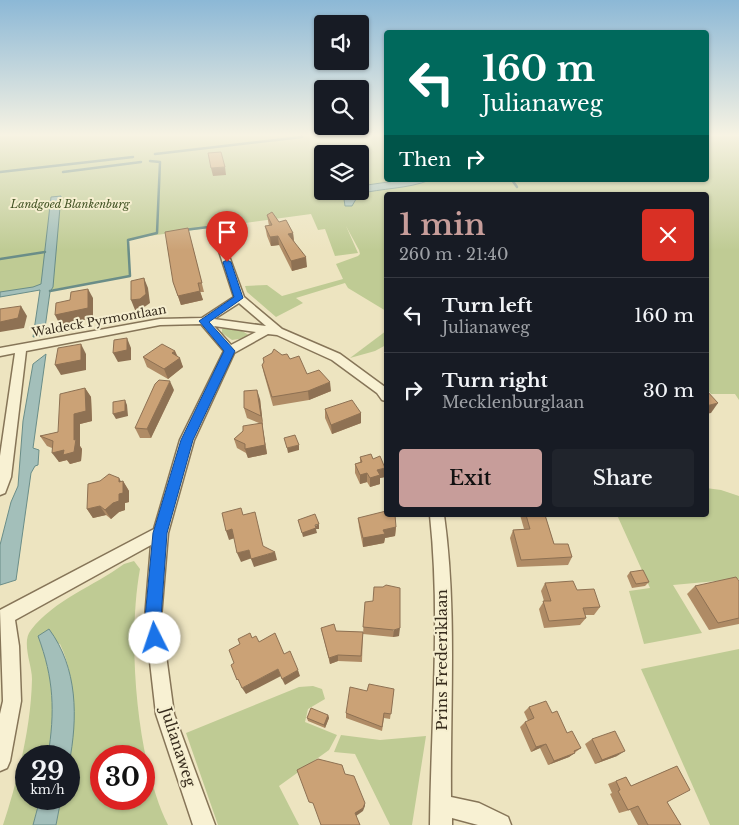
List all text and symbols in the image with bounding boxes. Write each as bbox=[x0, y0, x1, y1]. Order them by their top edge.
map controls bbox=[314, 15, 369, 200]
button: sound bbox=[314, 15, 369, 70]
text: 160 m bbox=[482, 47, 595, 90]
icon: left bbox=[399, 50, 464, 115]
button: search bbox=[314, 80, 369, 135]
text: Julianaweg bbox=[482, 90, 603, 117]
button: layers bbox=[314, 145, 369, 200]
icon: right bbox=[461, 145, 489, 173]
text: Then bbox=[399, 148, 451, 171]
park label: Landgoed Blankenburg bbox=[9, 197, 131, 211]
text: 1 min bbox=[399, 206, 485, 243]
button: close bbox=[642, 209, 694, 261]
pin bbox=[206, 211, 248, 262]
icon: arrive bbox=[213, 218, 241, 246]
text: 260 m · 21:40 bbox=[399, 244, 508, 264]
text: Turn left bbox=[442, 294, 533, 317]
street label: Waldeck Pyrmontlaan bbox=[30, 301, 167, 340]
icon: left bbox=[399, 301, 427, 329]
text: 160 m bbox=[634, 304, 694, 327]
text: Julianaweg bbox=[442, 317, 530, 337]
text: Turn right bbox=[442, 369, 548, 392]
icon: right bbox=[399, 376, 427, 404]
text: 30 m bbox=[643, 379, 694, 402]
text: Mecklenburglaan bbox=[442, 392, 584, 412]
button: Exit bbox=[399, 449, 542, 507]
button: Share bbox=[552, 449, 694, 507]
street label: Prins Frederiklaan bbox=[432, 589, 451, 731]
position arrow bbox=[128, 611, 180, 663]
street label: Julianaweg bbox=[156, 703, 201, 790]
speed limit sign: 30 bbox=[90, 745, 155, 810]
text: 29 bbox=[31, 756, 64, 787]
text: km/h bbox=[30, 782, 65, 797]

